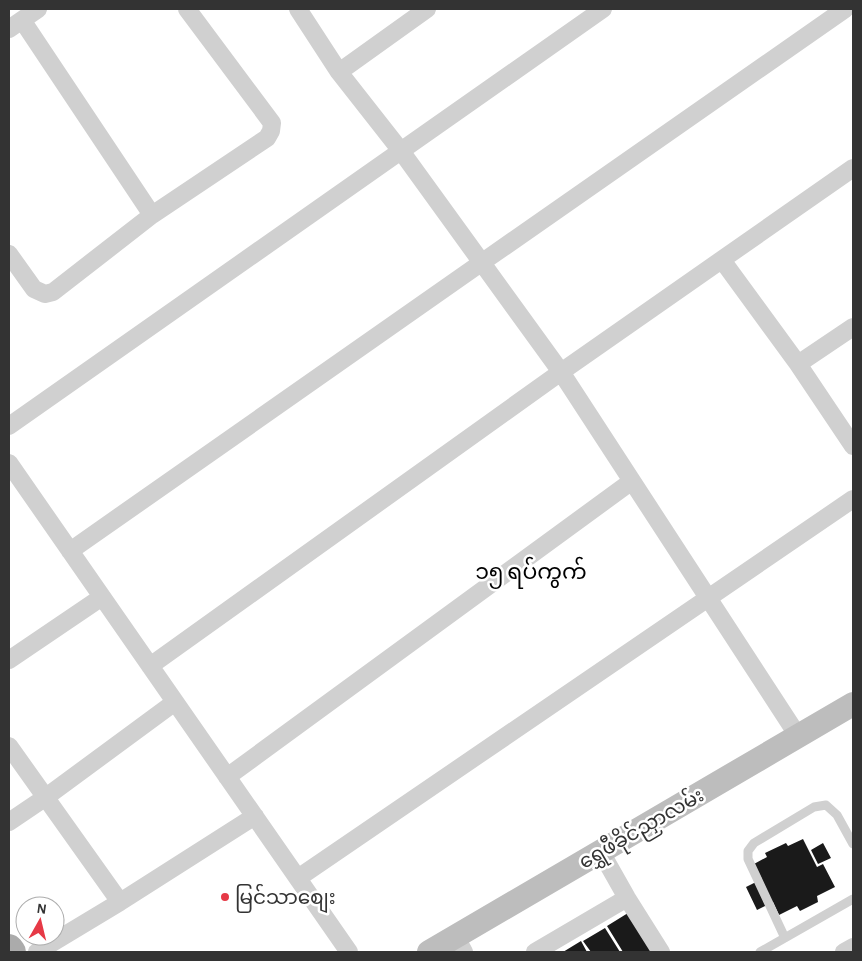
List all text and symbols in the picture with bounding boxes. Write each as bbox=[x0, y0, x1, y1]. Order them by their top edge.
district label: ၁၅ ရပ်ကွက် bbox=[475, 556, 587, 589]
street label: ရွှေဖီခိုင်ညှာလမ်း bbox=[573, 781, 710, 878]
place label: မြင်သာစျေး bbox=[235, 883, 336, 913]
marker: မြင်သာစျေး bbox=[219, 891, 231, 903]
north arrow bbox=[15, 896, 65, 946]
text: N bbox=[36, 902, 47, 917]

